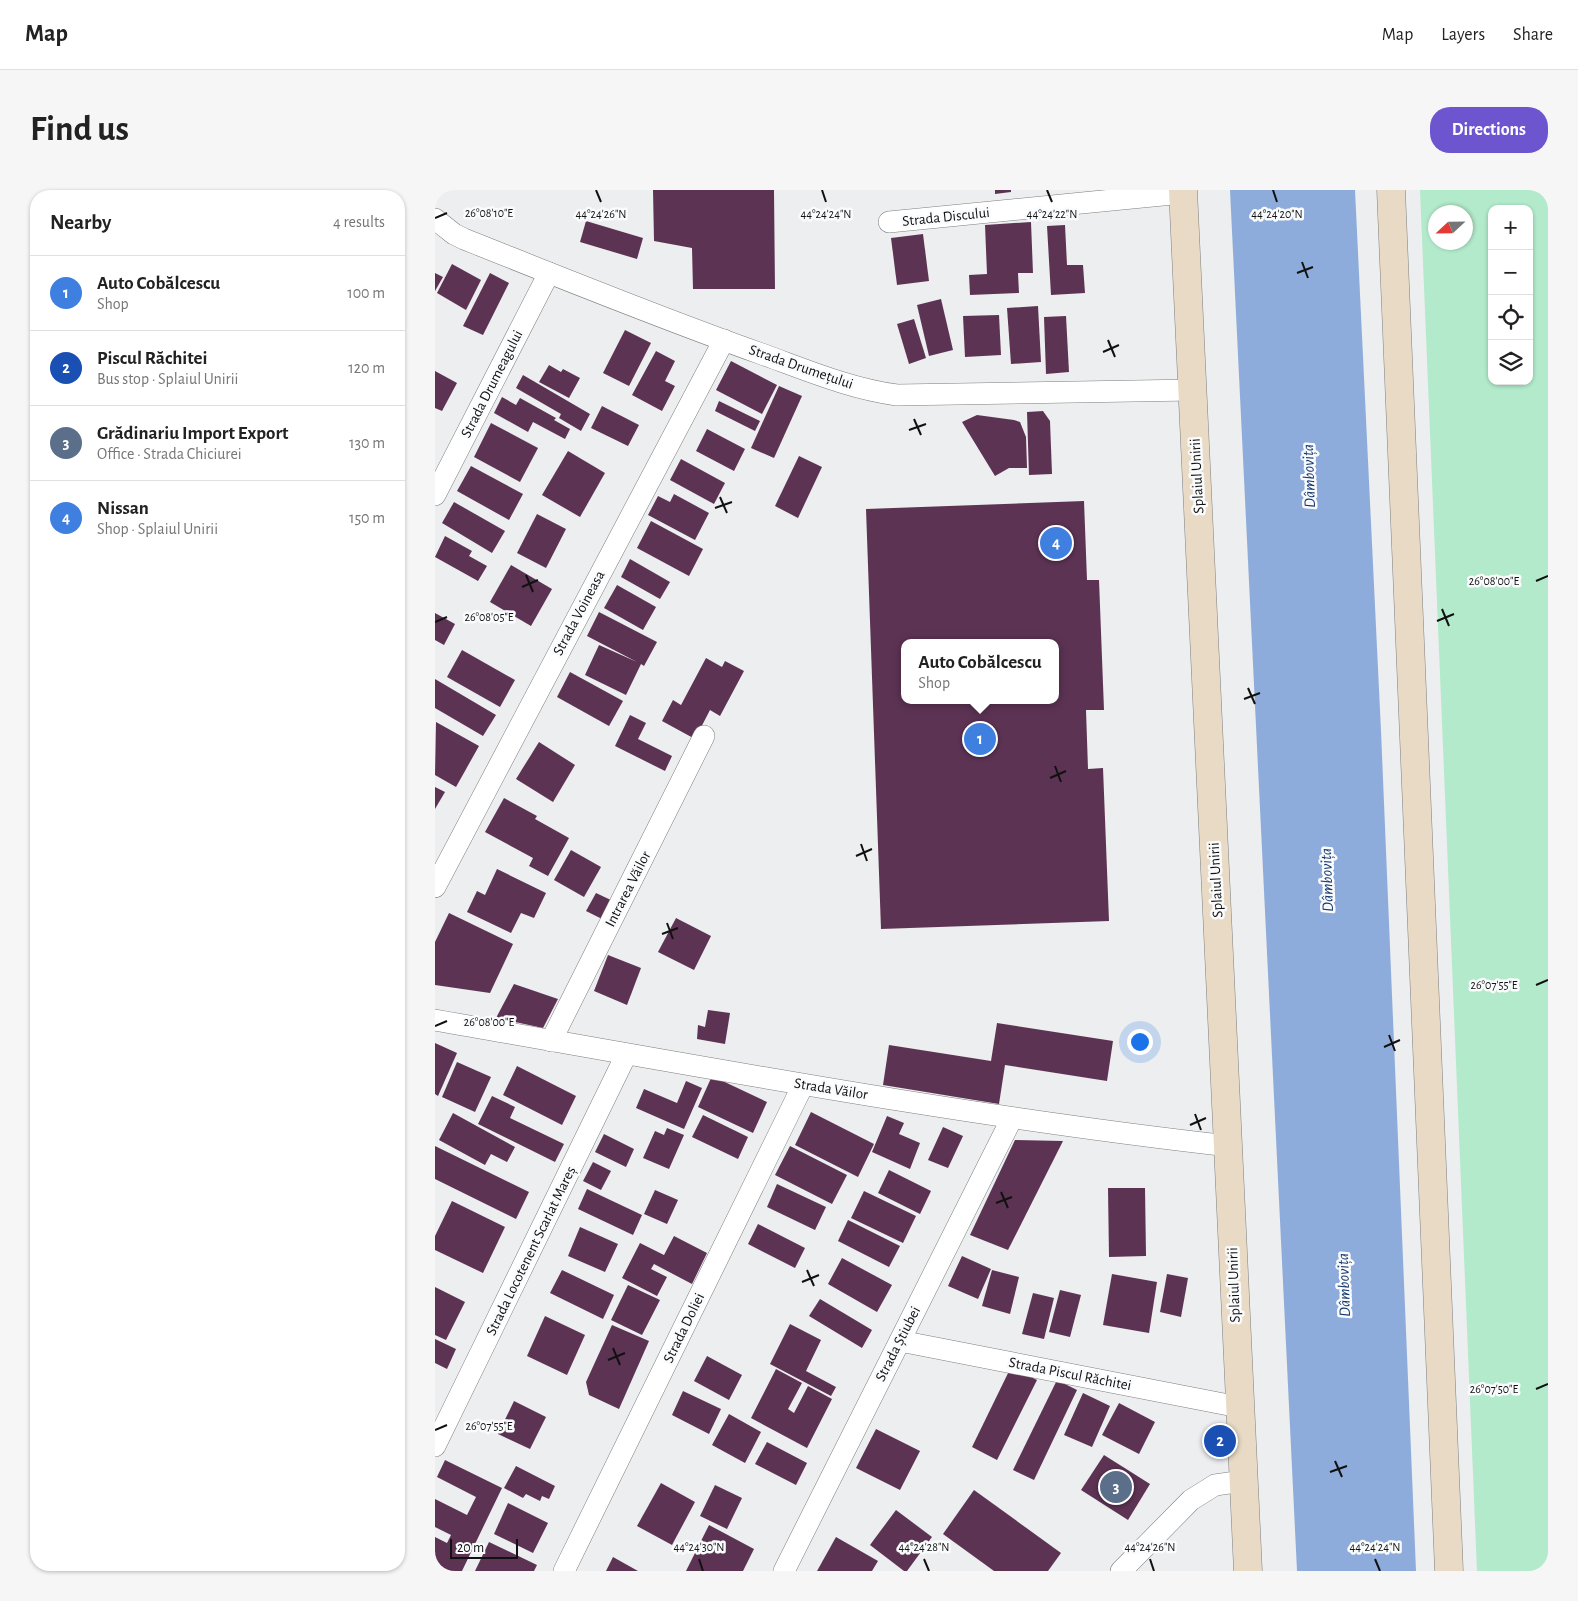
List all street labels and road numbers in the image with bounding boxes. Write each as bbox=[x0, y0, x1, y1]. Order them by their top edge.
street label: Strada Discului bbox=[901, 205, 991, 229]
street label: Strada Drumeagului bbox=[458, 328, 526, 440]
street label: Strada Drumețului bbox=[747, 342, 855, 393]
street label: Splaiul Unirii bbox=[1188, 438, 1206, 514]
street label: Strada Voineasa bbox=[550, 568, 608, 658]
street label: Splaiul Unirii bbox=[1207, 842, 1225, 918]
street label: Intrarea Văilor bbox=[602, 848, 654, 929]
street label: Strada Văilor bbox=[793, 1076, 869, 1102]
street label: Strada Locotenent Scarlat Mareș bbox=[483, 1164, 579, 1338]
street label: Splaiul Unirii bbox=[1225, 1247, 1243, 1323]
street label: Strada Doliei bbox=[661, 1291, 707, 1365]
street label: Strada Știubei bbox=[873, 1304, 924, 1384]
street label: Strada Piscul Răchitei bbox=[1007, 1355, 1133, 1393]

